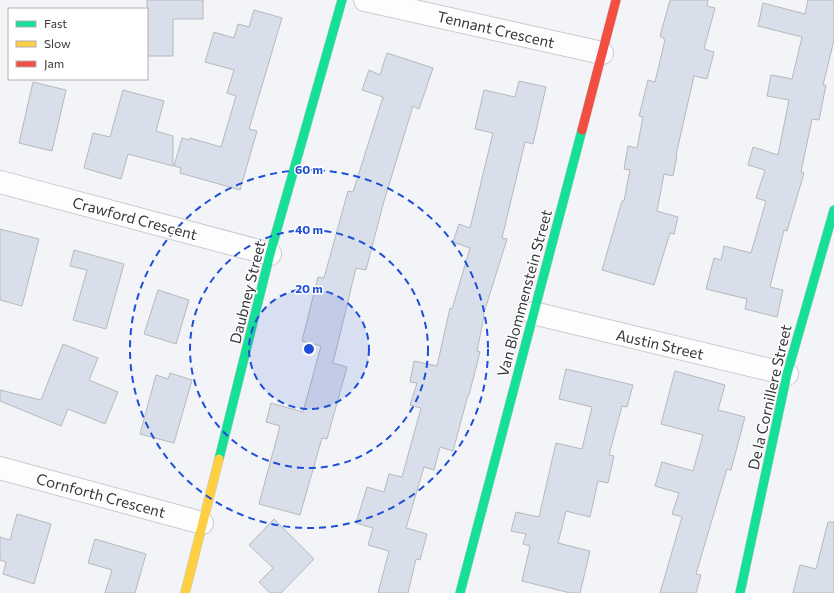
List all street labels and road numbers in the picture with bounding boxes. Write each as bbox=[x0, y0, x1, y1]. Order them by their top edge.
street label: Tennant Crescent bbox=[436, 7, 556, 51]
street label: Crawford Crescent bbox=[71, 193, 199, 243]
street label: Van Blommenstein Street bbox=[493, 207, 555, 379]
street label: Daubney Street bbox=[226, 239, 268, 345]
street label: De la Cornillere Street bbox=[744, 323, 794, 471]
street label: Austin Street bbox=[615, 325, 705, 363]
street label: Cornforth Crescent bbox=[35, 469, 167, 521]

